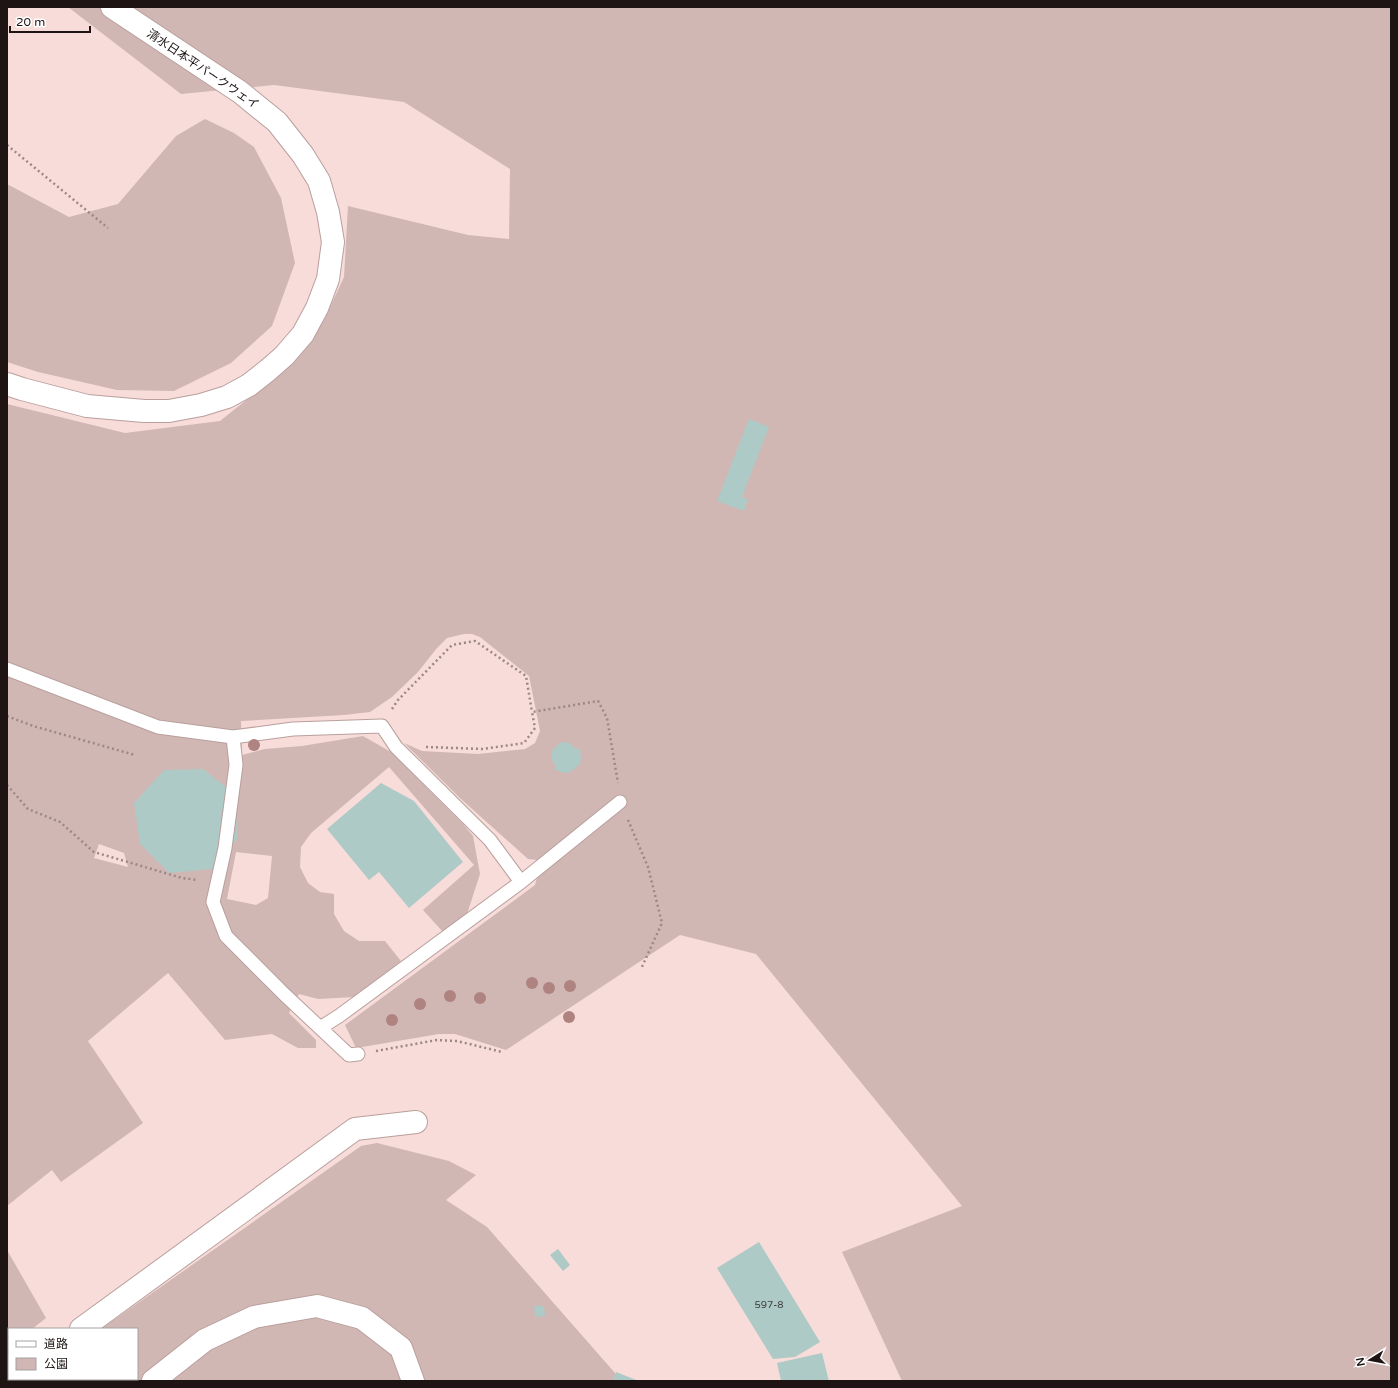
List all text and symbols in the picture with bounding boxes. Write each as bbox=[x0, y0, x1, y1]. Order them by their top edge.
scale bar bbox=[10, 8, 90, 34]
text: 20 m bbox=[16, 15, 45, 29]
street label: 清水日本平パークウェイ bbox=[144, 26, 262, 112]
house number: 597-8 bbox=[755, 1299, 784, 1311]
legend bbox=[8, 1328, 138, 1380]
text: 道路 bbox=[44, 1337, 68, 1351]
north arrow bbox=[1350, 1340, 1390, 1380]
text: N bbox=[1353, 1356, 1368, 1367]
text: 公園 bbox=[44, 1357, 68, 1371]

